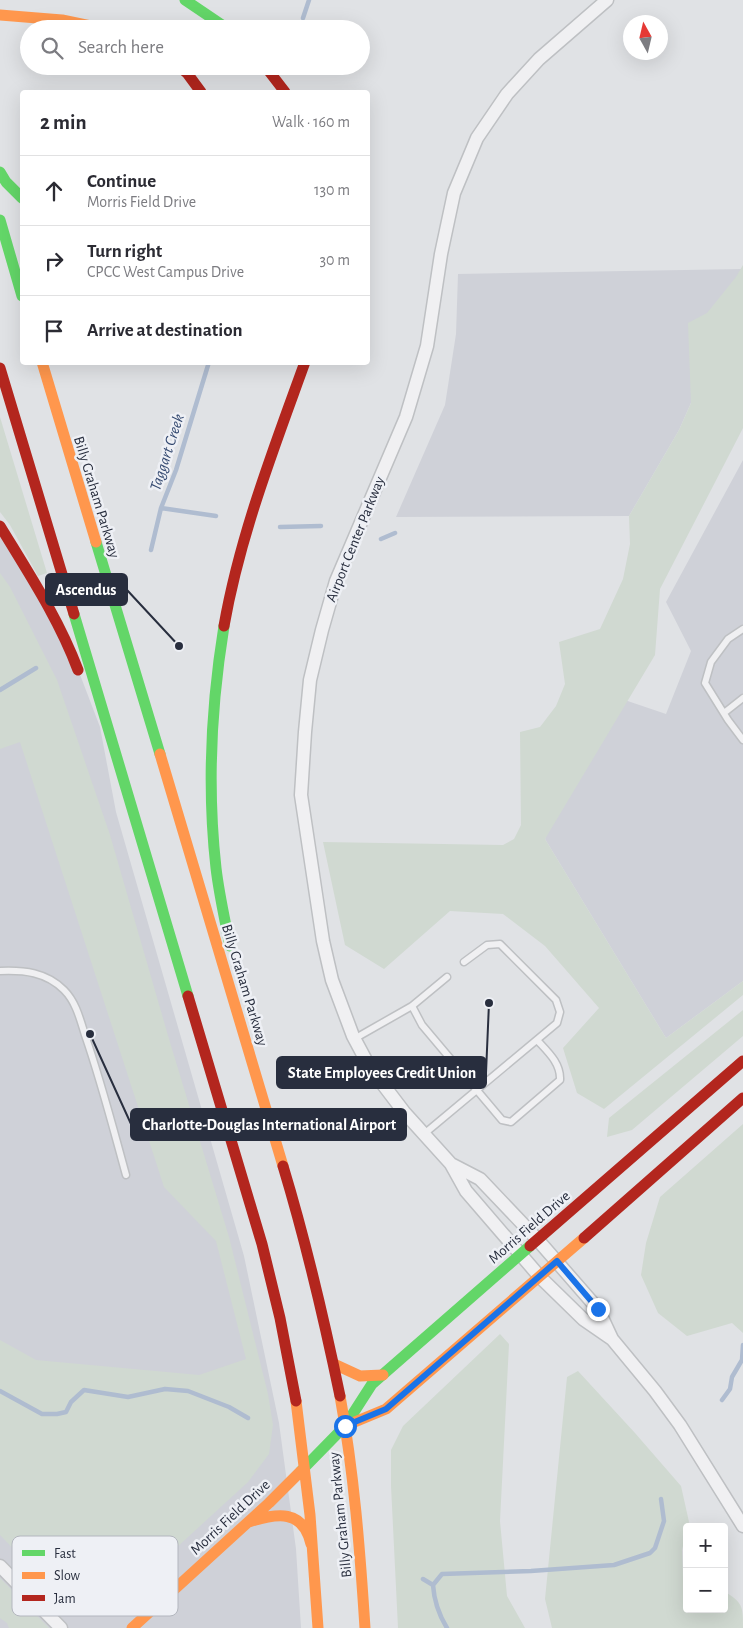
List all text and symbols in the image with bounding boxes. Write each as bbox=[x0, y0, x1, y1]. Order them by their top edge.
north arrow bbox=[623, 15, 668, 60]
search box bbox=[20, 20, 370, 75]
icon: search bbox=[38, 34, 66, 62]
text: Search here bbox=[78, 38, 164, 57]
text: 2 min bbox=[40, 112, 87, 133]
text: Walk · 160 m bbox=[272, 114, 350, 130]
text: Continue bbox=[87, 172, 156, 191]
icon: ahead bbox=[40, 177, 68, 205]
text: 130 m bbox=[314, 182, 350, 198]
text: Morris Field Drive bbox=[87, 194, 196, 210]
text: Turn right bbox=[87, 242, 162, 261]
icon: right bbox=[40, 247, 68, 275]
text: 30 m bbox=[320, 252, 350, 268]
text: CPCC West Campus Drive bbox=[87, 264, 244, 280]
icon: arrive bbox=[40, 317, 68, 345]
text: Arrive at destination bbox=[87, 321, 243, 340]
water label: Taggart Creek bbox=[147, 412, 187, 493]
street label: Billy Graham Parkway bbox=[71, 435, 122, 560]
street label: Airport Center Parkway bbox=[323, 474, 388, 604]
callout: Ascendus bbox=[46, 574, 127, 605]
text: Ascendus bbox=[56, 582, 116, 598]
street label: Billy Graham Parkway bbox=[219, 923, 270, 1048]
callout: State Employees Credit Union bbox=[277, 1057, 486, 1088]
text: State Employees Credit Union bbox=[288, 1065, 476, 1082]
callout: Charlotte-Douglas International Airport bbox=[131, 1109, 406, 1140]
text: Charlotte-Douglas International Airport bbox=[142, 1117, 397, 1133]
street label: Morris Field Drive bbox=[486, 1188, 573, 1267]
route end bbox=[587, 1298, 610, 1321]
route start bbox=[334, 1415, 357, 1438]
street label: Billy Graham Parkway bbox=[326, 1451, 355, 1579]
street label: Morris Field Drive bbox=[188, 1477, 273, 1558]
map controls bbox=[683, 1523, 728, 1613]
button: + bbox=[683, 1523, 728, 1568]
legend bbox=[12, 1536, 178, 1616]
text: Fast bbox=[54, 1547, 76, 1561]
button: − bbox=[683, 1568, 728, 1613]
text: Slow bbox=[54, 1569, 81, 1583]
text: Jam bbox=[54, 1592, 76, 1606]

